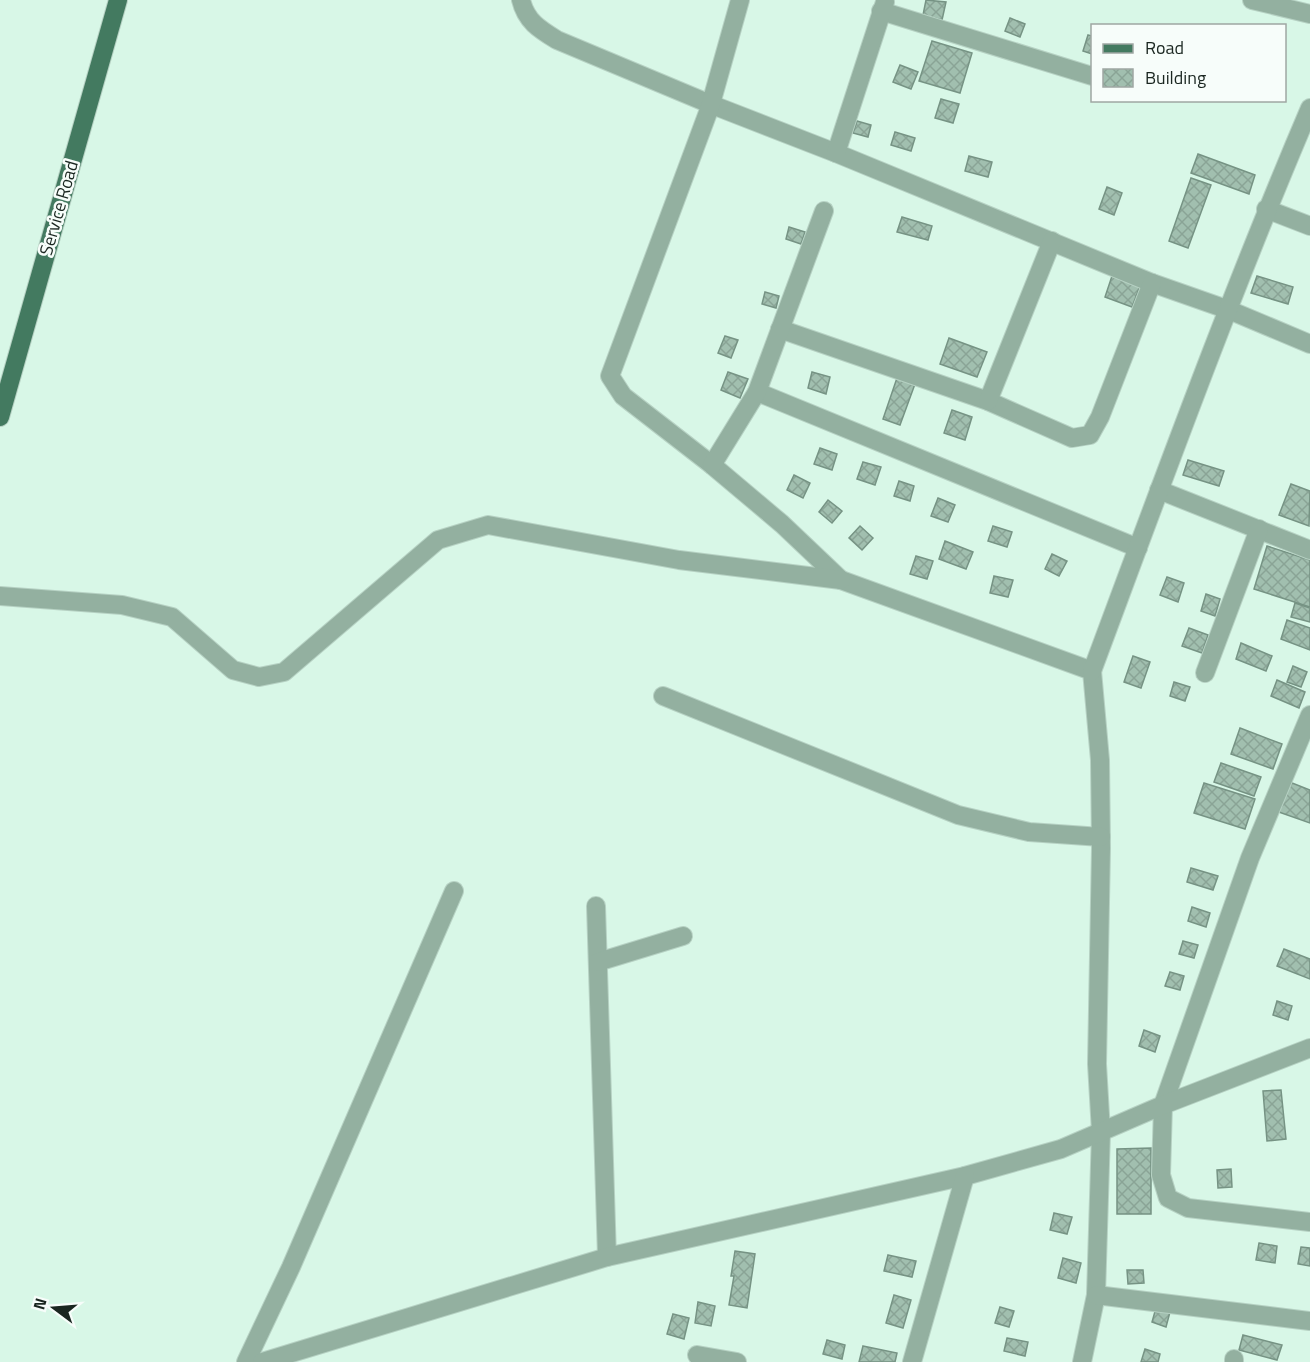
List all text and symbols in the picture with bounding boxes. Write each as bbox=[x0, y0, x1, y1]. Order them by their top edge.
legend bbox=[1091, 24, 1286, 102]
text: Road bbox=[1145, 34, 1184, 61]
text: Building bbox=[1145, 64, 1206, 91]
street label: Service Road bbox=[32, 157, 85, 258]
north arrow bbox=[24, 1278, 84, 1338]
text: N bbox=[27, 1295, 53, 1313]

